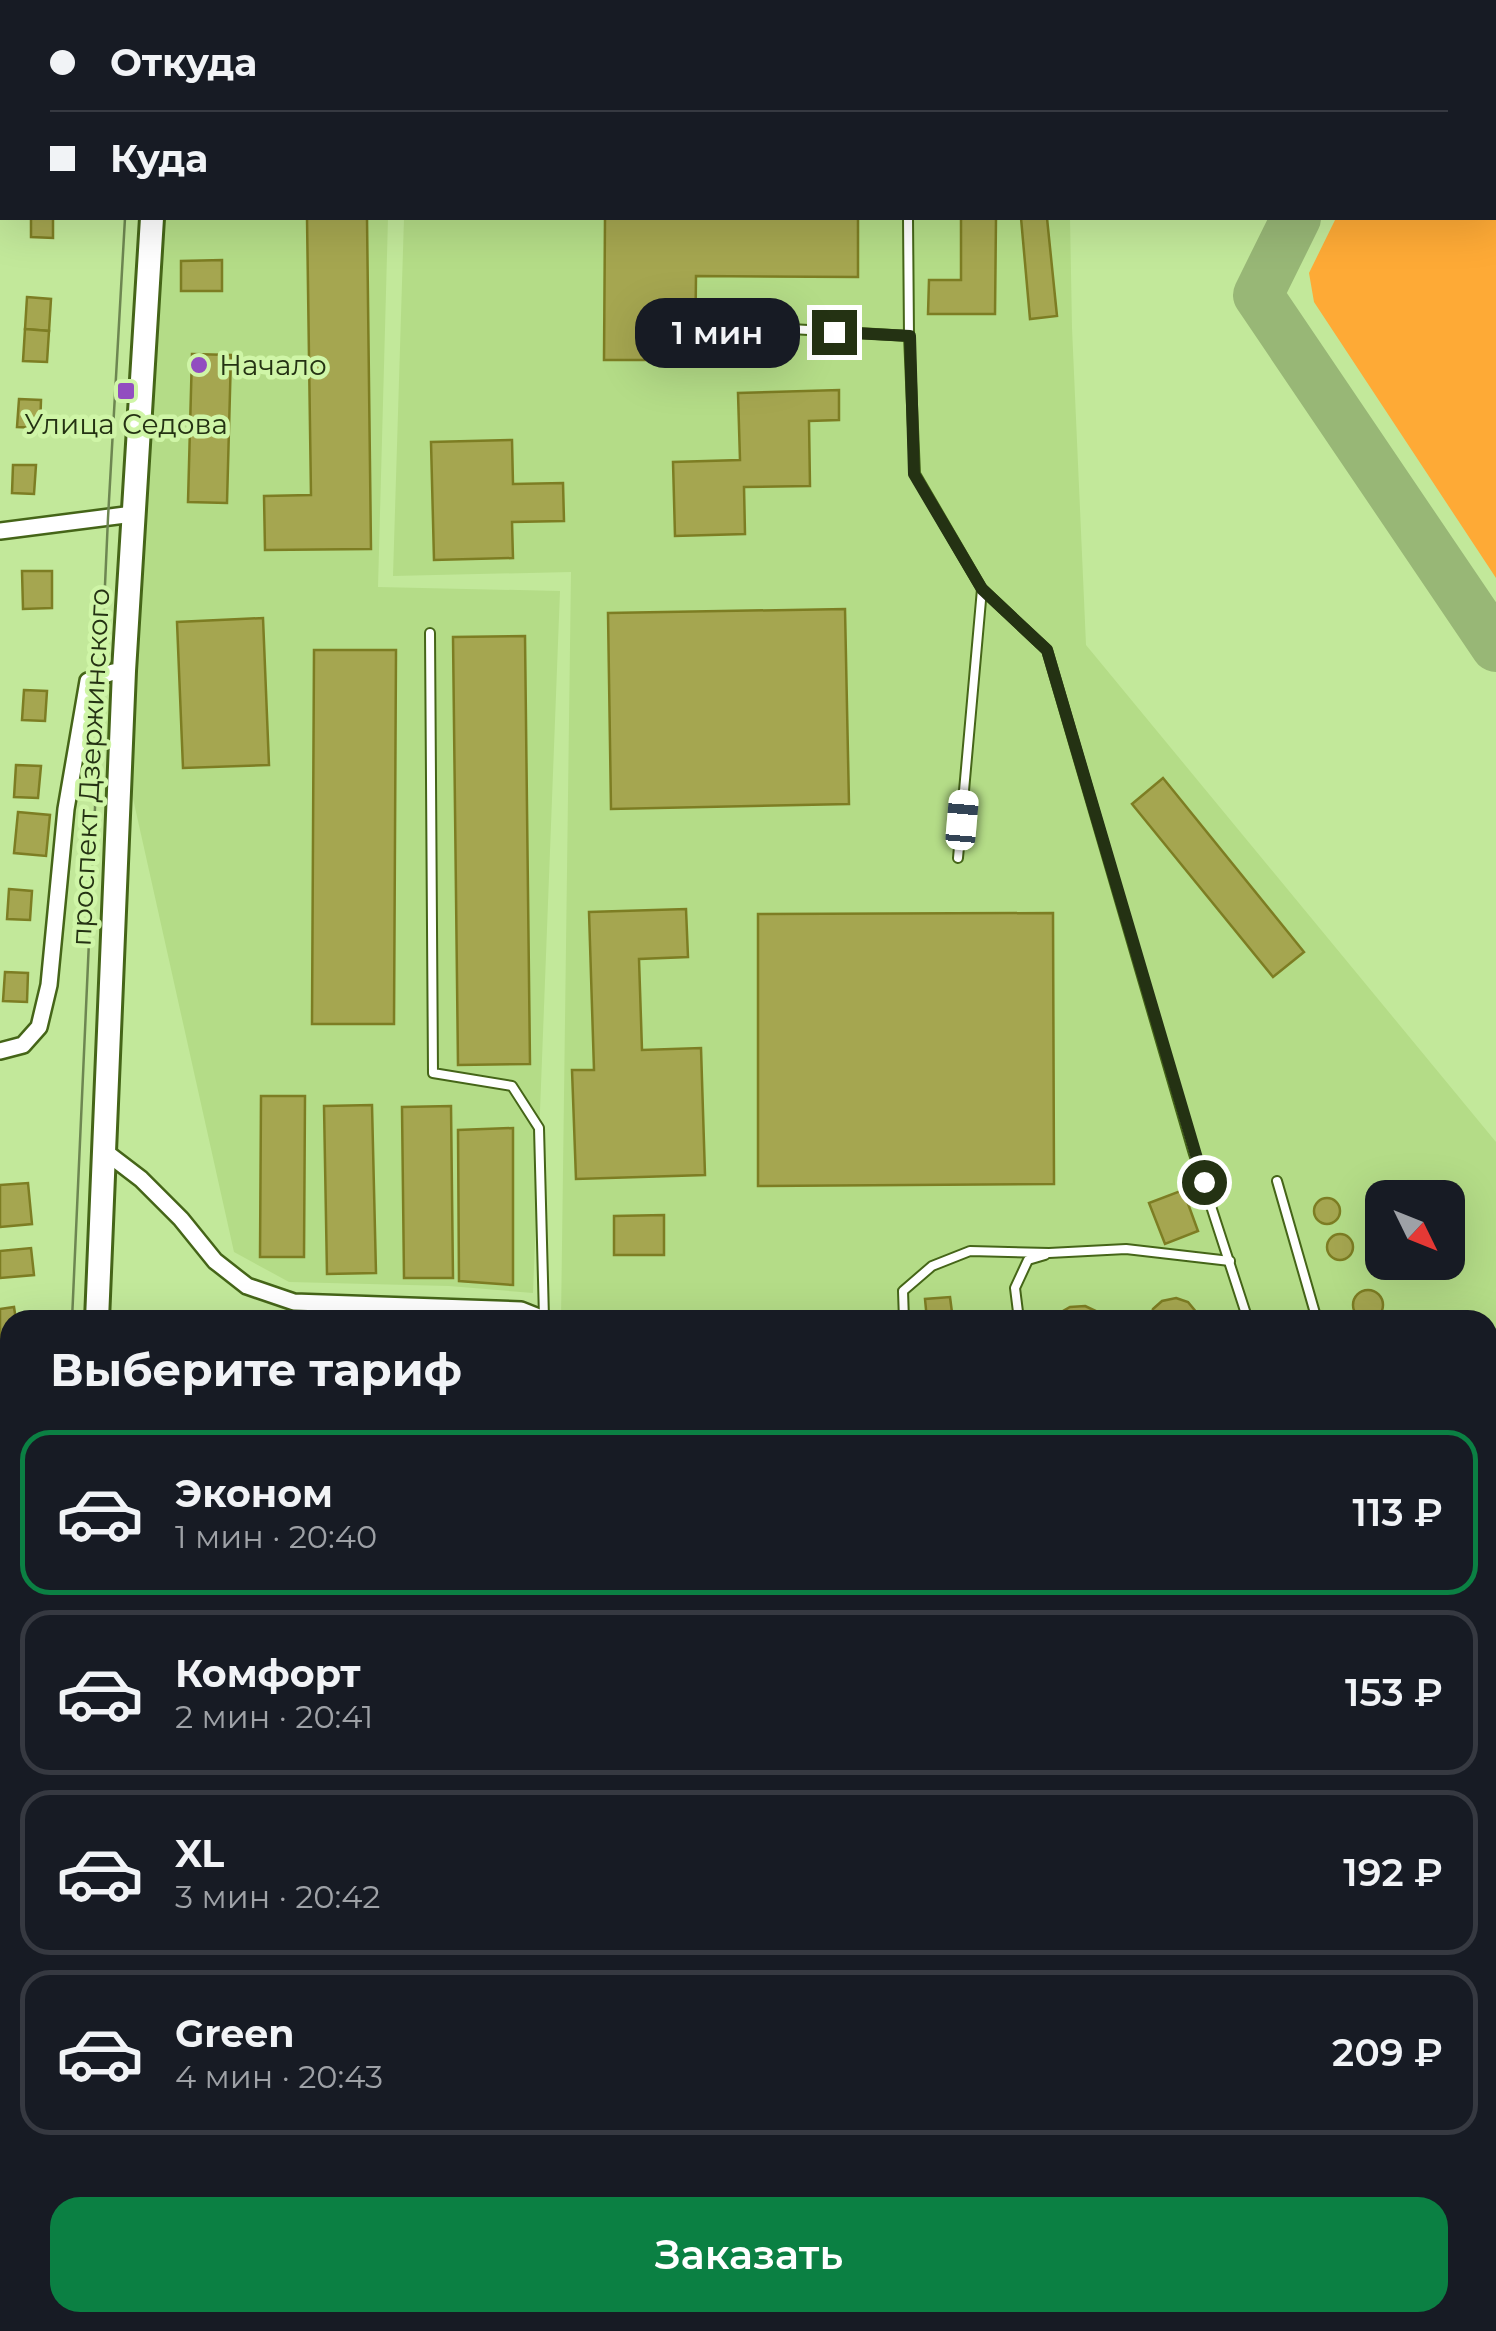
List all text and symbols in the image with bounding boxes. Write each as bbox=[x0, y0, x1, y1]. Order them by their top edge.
text: Откуда bbox=[110, 39, 257, 86]
text: Куда bbox=[110, 135, 208, 182]
callout: 1 мин bbox=[634, 297, 799, 367]
route end bbox=[812, 310, 857, 355]
text: 1 мин bbox=[672, 313, 763, 352]
place label: Начало bbox=[219, 348, 327, 382]
marker: Начало bbox=[188, 354, 210, 376]
marker: Улица Седова bbox=[115, 380, 137, 402]
place label: Улица Седова bbox=[24, 407, 228, 441]
street label: проспект Дзержинского bbox=[64, 587, 116, 947]
car bbox=[944, 789, 980, 851]
route start bbox=[1182, 1160, 1227, 1205]
north arrow bbox=[1365, 1180, 1465, 1280]
map controls bbox=[1365, 1180, 1465, 1280]
text: Выберите тариф bbox=[50, 1342, 462, 1397]
icon: car bbox=[55, 1468, 145, 1558]
text: Эконом bbox=[175, 1470, 333, 1517]
text: 113 ₽ bbox=[1352, 1489, 1443, 1536]
text: 1 мин · 20:40 bbox=[175, 1517, 377, 1556]
icon: car bbox=[55, 1648, 145, 1738]
text: Комфорт bbox=[175, 1650, 361, 1697]
text: 153 ₽ bbox=[1345, 1669, 1443, 1716]
text: 2 мин · 20:41 bbox=[175, 1697, 373, 1736]
icon: car bbox=[55, 1828, 145, 1918]
text: XL bbox=[175, 1830, 224, 1877]
text: 192 ₽ bbox=[1343, 1849, 1443, 1896]
text: 3 мин · 20:42 bbox=[175, 1877, 381, 1916]
icon: car bbox=[55, 2008, 145, 2098]
text: Green bbox=[175, 2010, 295, 2057]
text: 209 ₽ bbox=[1332, 2029, 1443, 2076]
text: 4 мин · 20:43 bbox=[175, 2057, 383, 2096]
button: Заказать bbox=[50, 2197, 1448, 2312]

